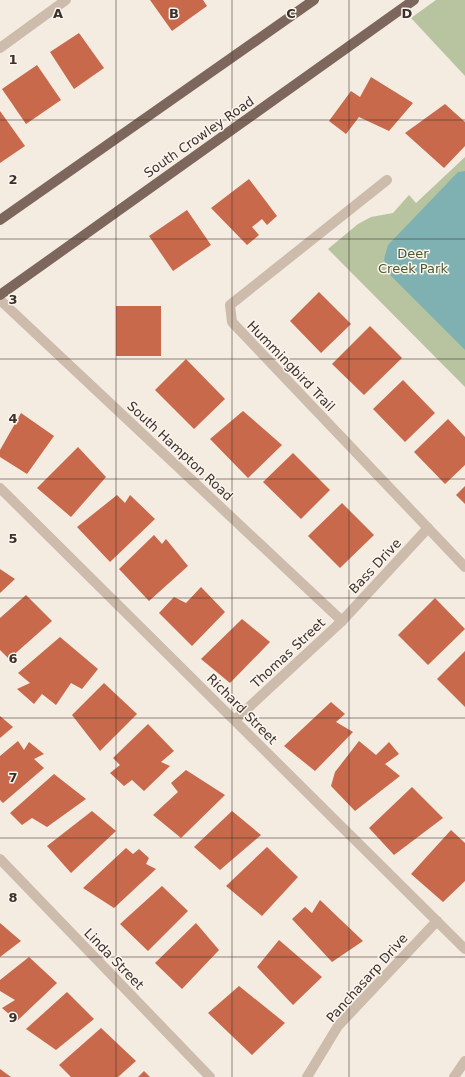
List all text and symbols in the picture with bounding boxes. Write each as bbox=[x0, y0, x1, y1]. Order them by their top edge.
text: A bbox=[53, 6, 63, 21]
text: B bbox=[169, 6, 179, 21]
text: C bbox=[286, 6, 296, 21]
text: D bbox=[402, 6, 413, 21]
text: 1 bbox=[8, 52, 18, 67]
street label: South Crowley Road bbox=[141, 93, 257, 181]
text: 2 bbox=[8, 172, 18, 187]
park label: Deer Creek Park bbox=[378, 246, 448, 276]
text: 3 bbox=[8, 292, 18, 307]
street label: Hummingbird Trail bbox=[244, 318, 338, 414]
street label: South Hampton Road bbox=[124, 398, 236, 504]
text: 4 bbox=[8, 411, 18, 426]
text: 5 bbox=[8, 531, 18, 546]
street label: Bass Drive bbox=[346, 536, 404, 596]
street label: Thomas Street bbox=[247, 615, 328, 692]
text: 6 bbox=[8, 651, 18, 666]
street label: Richard Street bbox=[204, 671, 280, 747]
text: 7 bbox=[8, 770, 18, 785]
text: 8 bbox=[8, 890, 18, 905]
street label: Linda Street bbox=[81, 925, 147, 993]
street label: Panchasarp Drive bbox=[323, 931, 411, 1025]
text: 9 bbox=[8, 1010, 18, 1025]

